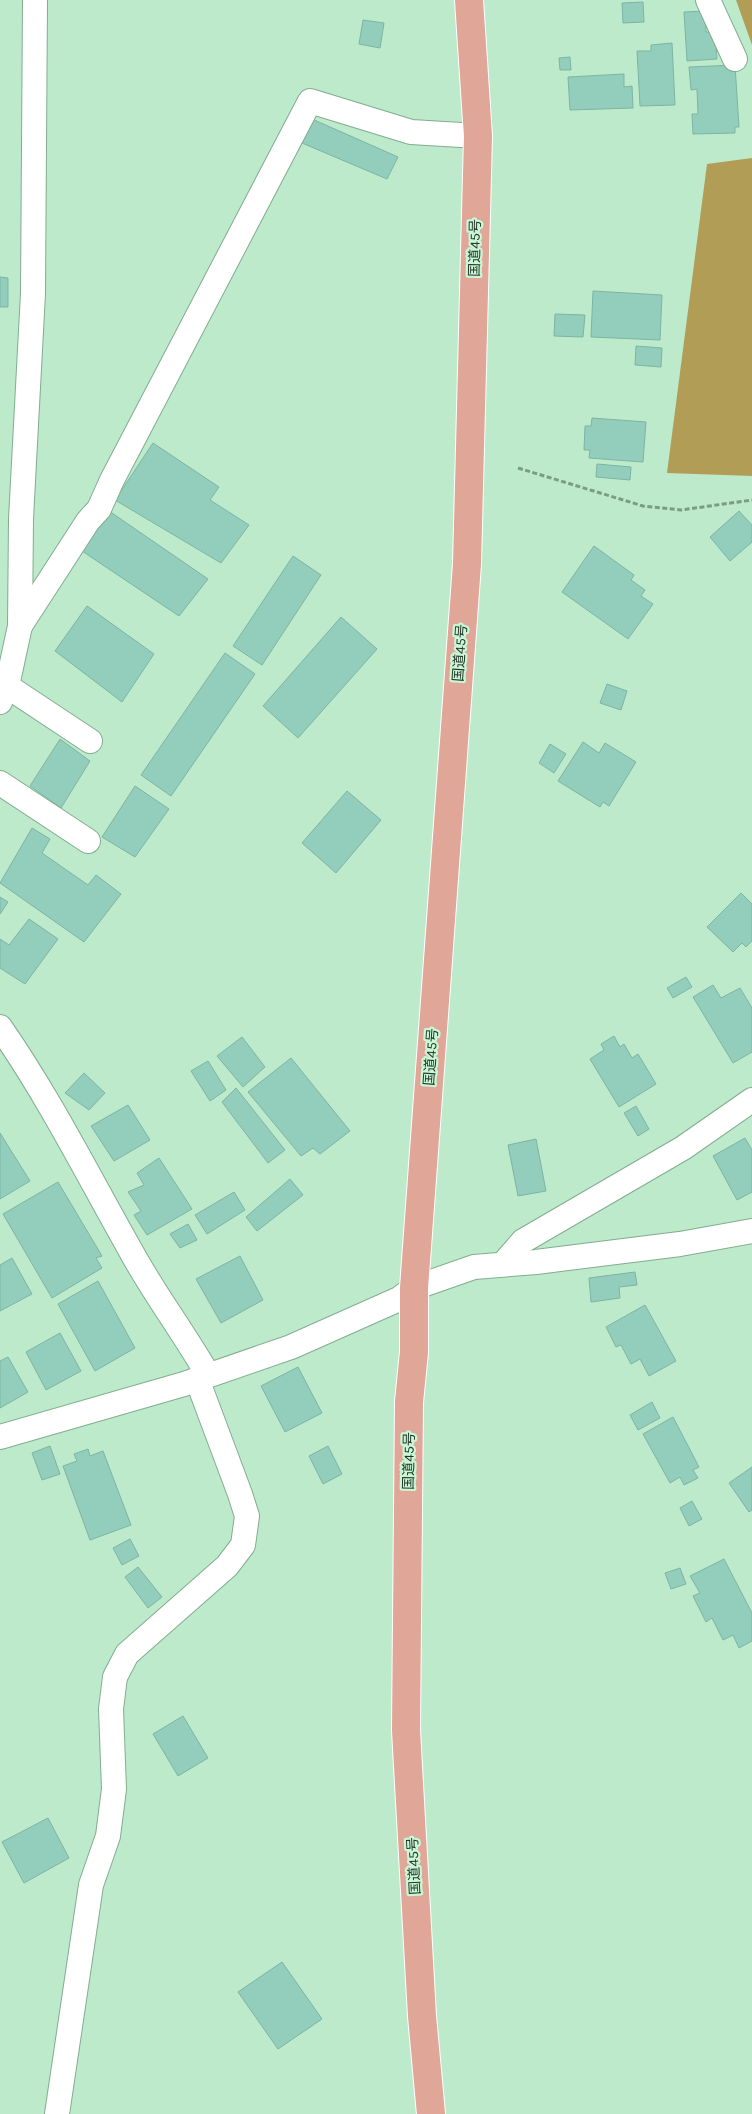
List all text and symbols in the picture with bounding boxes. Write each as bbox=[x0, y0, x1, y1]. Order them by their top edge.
street label: 国道45号 bbox=[466, 219, 484, 277]
street label: 国道45号 bbox=[450, 624, 470, 682]
street label: 国道45号 bbox=[421, 1028, 441, 1086]
street label: 国道45号 bbox=[400, 1432, 418, 1490]
street label: 国道45号 bbox=[404, 1837, 424, 1895]

